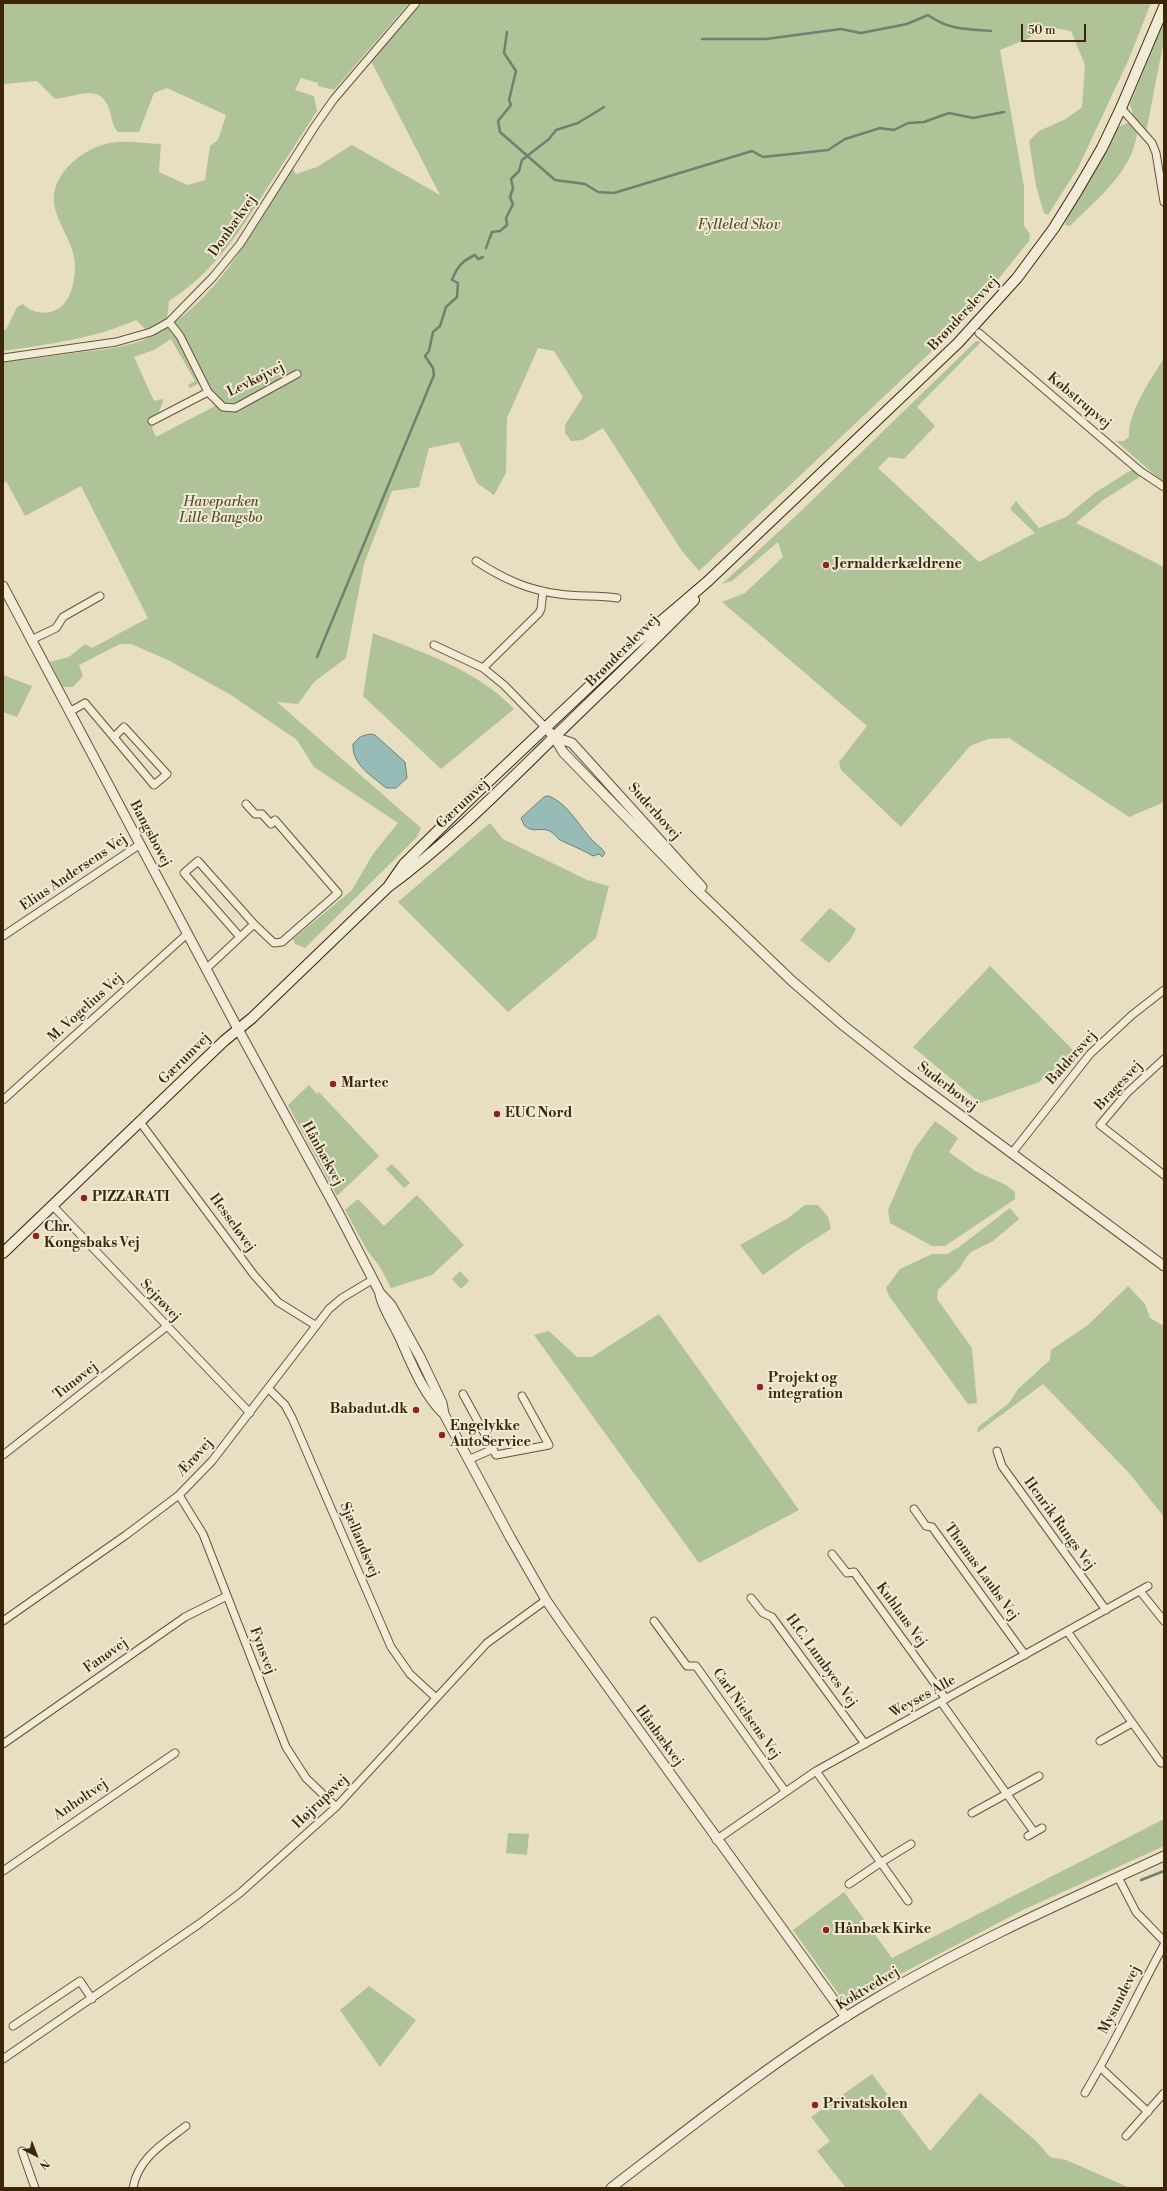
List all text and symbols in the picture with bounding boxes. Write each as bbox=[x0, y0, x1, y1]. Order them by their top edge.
scale bar bbox=[1023, 16, 1088, 42]
text: 50 m bbox=[1028, 23, 1056, 38]
street label: Donbækvej bbox=[206, 192, 260, 260]
park label: Fylleled Skov bbox=[698, 218, 780, 234]
street label: Brønderslevvej bbox=[925, 273, 1003, 355]
street label: Levkøjvej bbox=[225, 359, 287, 401]
street label: Købstrupvej bbox=[1044, 369, 1114, 433]
park label: Haveparken Lille Bangsbo bbox=[179, 495, 263, 528]
place label: Jernalderkældrene bbox=[834, 557, 962, 573]
marker: Jernalderkældrene bbox=[821, 560, 831, 570]
street label: Brønderslevvej bbox=[583, 611, 663, 691]
street label: Gærumvej bbox=[433, 775, 493, 833]
street label: Suderbovej bbox=[624, 780, 684, 844]
street label: Bangsbovej bbox=[126, 798, 174, 870]
street label: Elius Andersens Vej bbox=[17, 831, 131, 915]
street label: M. Vogelius Vej bbox=[45, 970, 127, 1046]
street label: Baldersvej bbox=[1043, 1027, 1101, 1089]
street label: Gærumvej bbox=[156, 1030, 214, 1088]
street label: Bragesvej bbox=[1092, 1058, 1146, 1114]
street label: Suderbovej bbox=[914, 1059, 980, 1115]
place label: Martec bbox=[341, 1076, 389, 1092]
marker: Martec bbox=[328, 1079, 338, 1089]
place label: EUC Nord bbox=[505, 1106, 572, 1122]
marker: EUC Nord bbox=[492, 1109, 502, 1119]
street label: Hånbækvej bbox=[297, 1119, 347, 1189]
place label: PIZZARATI bbox=[92, 1190, 170, 1206]
street label: Hesseløvej bbox=[205, 1191, 259, 1255]
marker: PIZZARATI bbox=[79, 1193, 89, 1203]
place label: Chr. Kongsbaks Vej bbox=[44, 1220, 140, 1252]
marker: Chr. Kongsbaks Vej bbox=[31, 1231, 41, 1241]
street label: Sejrøvej bbox=[136, 1276, 184, 1326]
street label: Tunøvej bbox=[51, 1359, 101, 1403]
place label: Projekt og integration bbox=[768, 1371, 843, 1404]
marker: Projekt og integration bbox=[755, 1382, 765, 1392]
place label: Babadut.dk bbox=[330, 1402, 408, 1418]
marker: Babadut.dk bbox=[411, 1405, 421, 1415]
place label: Engelykke AutoService bbox=[450, 1419, 531, 1452]
marker: Engelykke AutoService bbox=[437, 1430, 447, 1440]
street label: Ærøvej bbox=[173, 1435, 217, 1481]
street label: Henrik Rungs Vej bbox=[1020, 1474, 1098, 1574]
street label: Sjællandsvej bbox=[336, 1500, 382, 1580]
street label: Thomas Laubs Vej bbox=[940, 1520, 1022, 1624]
street label: Kuhlaus Vej bbox=[872, 1580, 930, 1650]
street label: H.C. Lumbyes Vej bbox=[782, 1611, 860, 1711]
street label: Fynsvej bbox=[245, 1625, 279, 1677]
street label: Fanøvej bbox=[81, 1635, 131, 1677]
street label: Carl Nielsens Vej bbox=[708, 1665, 784, 1763]
street label: Weyses Alle bbox=[887, 1672, 959, 1722]
street label: Hånbækvej bbox=[631, 1702, 687, 1770]
street label: Højrupsvej bbox=[290, 1771, 352, 1833]
street label: Anholtvej bbox=[51, 1776, 111, 1824]
place label: Hånbæk Kirke bbox=[834, 1922, 931, 1938]
marker: Hånbæk Kirke bbox=[821, 1925, 831, 1935]
street label: Mysundevej bbox=[1095, 1963, 1145, 2037]
street label: Koktvedvej bbox=[833, 1964, 903, 2014]
place label: Privatskolen bbox=[823, 2097, 908, 2113]
marker: Privatskolen bbox=[810, 2100, 820, 2110]
north arrow bbox=[16, 2135, 56, 2175]
text: N bbox=[36, 2156, 52, 2172]

